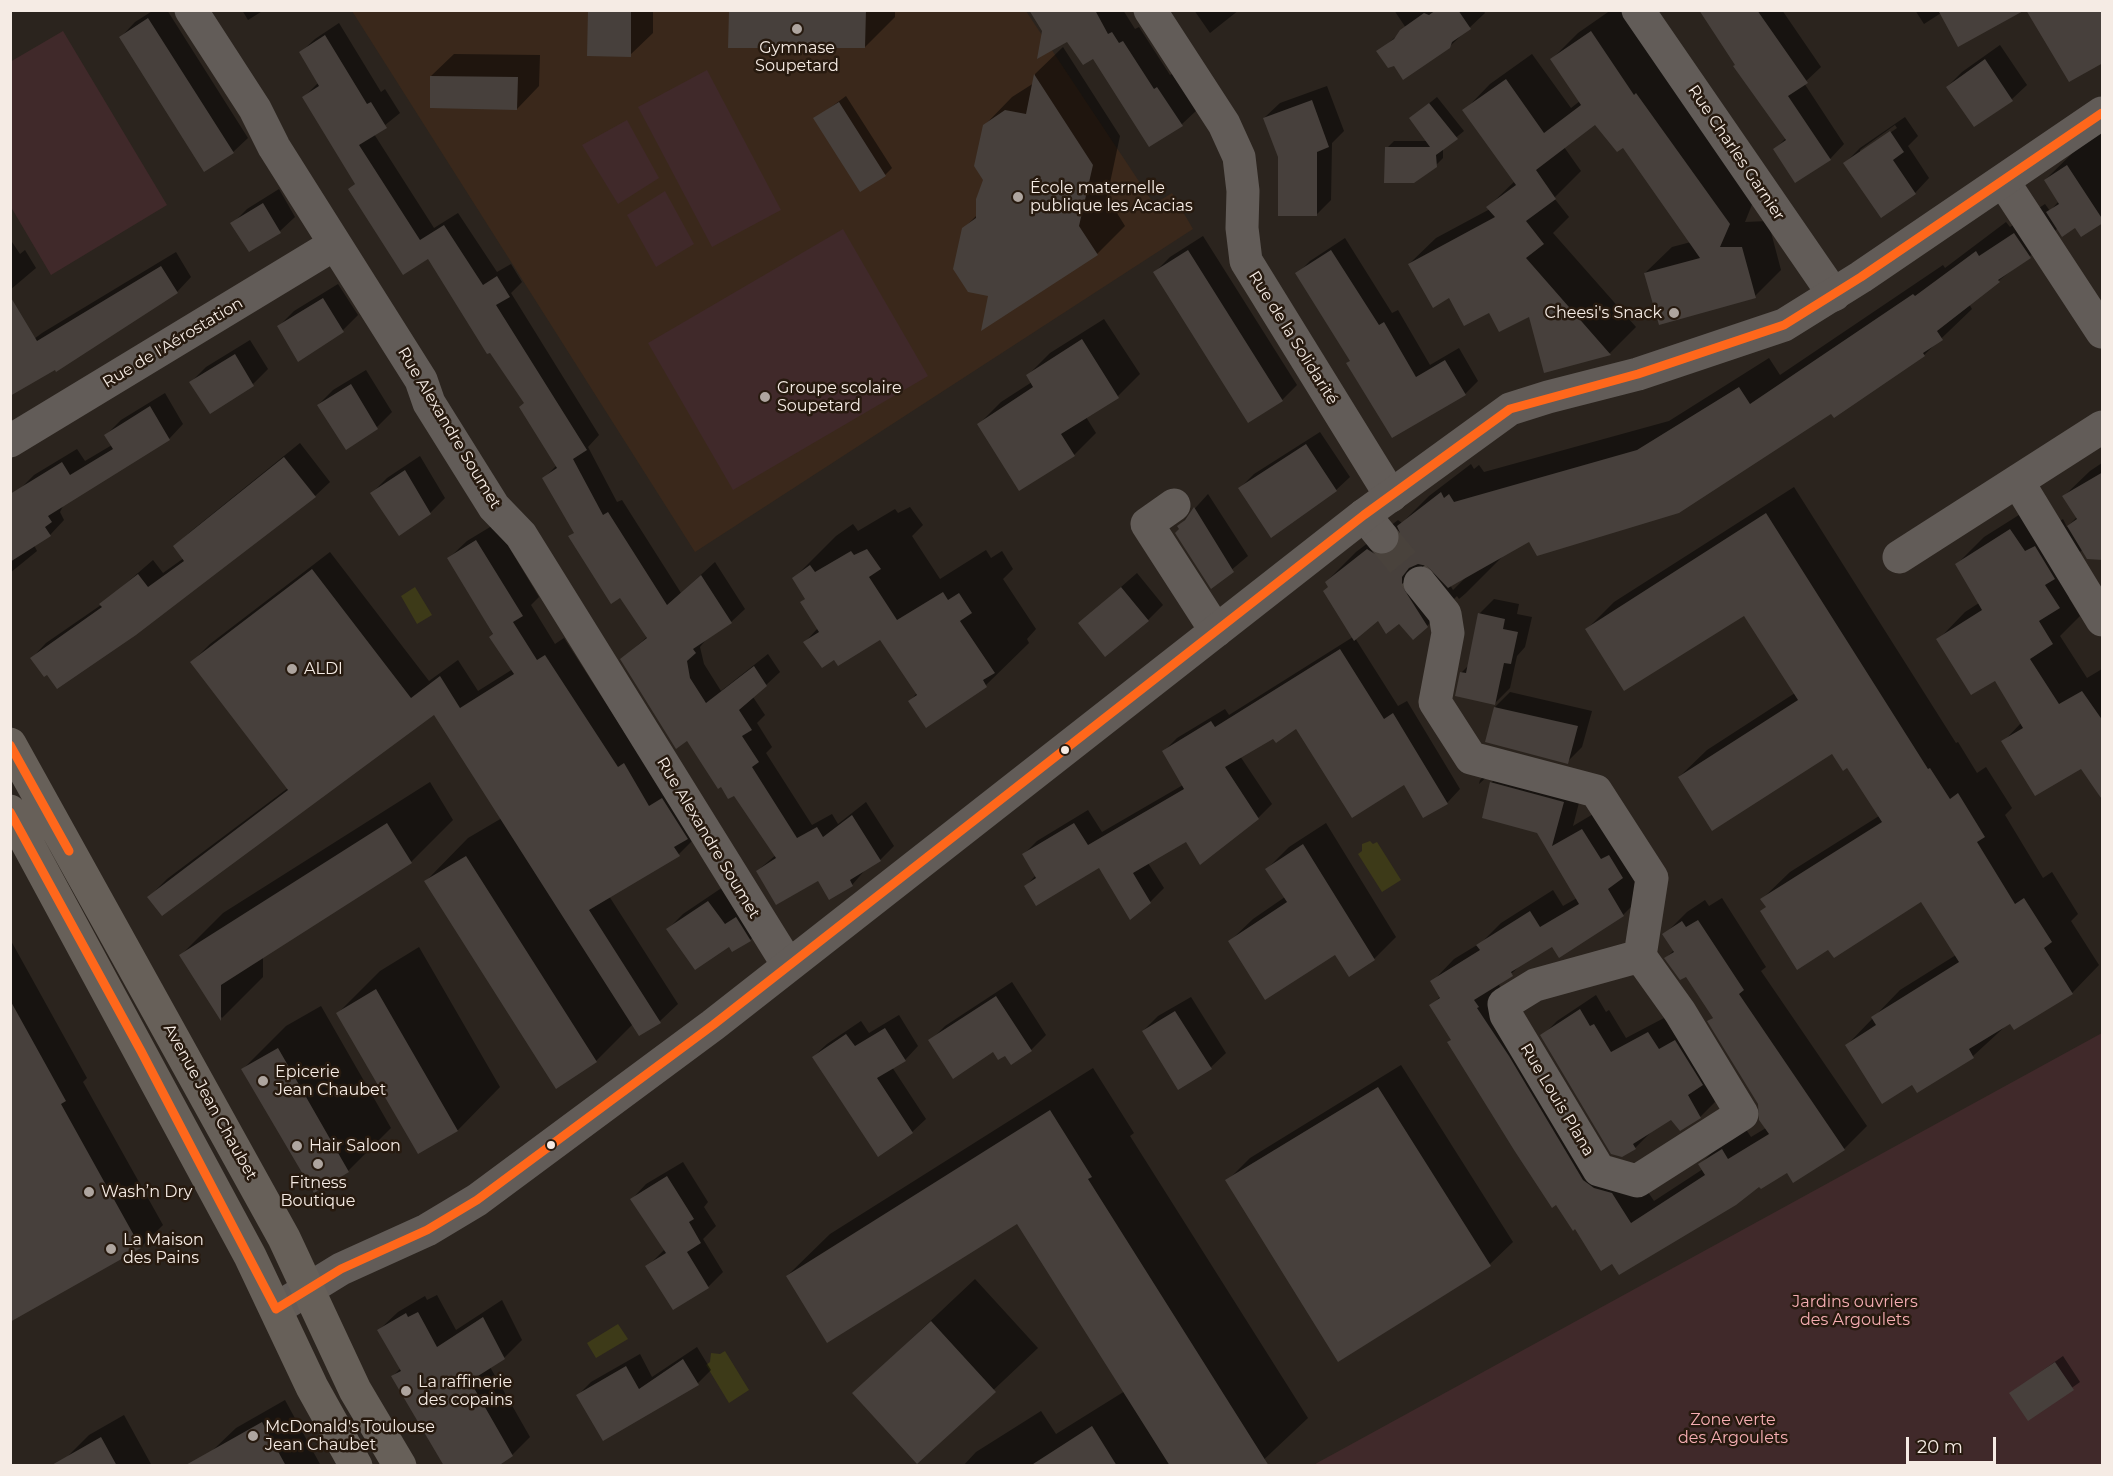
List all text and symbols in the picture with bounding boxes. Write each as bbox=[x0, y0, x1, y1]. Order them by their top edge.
marker: Gymnase Soupetard bbox=[790, 22, 804, 36]
place label: Gymnase Soupetard bbox=[755, 38, 839, 76]
street label: Rue Charles Garnier bbox=[1683, 82, 1789, 224]
place label: École maternelle publique les Acacias bbox=[1030, 178, 1193, 216]
marker: École maternelle publique les Acacias bbox=[1011, 190, 1025, 204]
street label: Rue de la Solidarité bbox=[1244, 268, 1342, 408]
street label: Rue de l'Aérostation bbox=[99, 294, 247, 392]
place label: Cheesi's Snack bbox=[1545, 303, 1662, 323]
marker: Cheesi's Snack bbox=[1667, 306, 1681, 320]
street label: Rue Alexandre Soumet bbox=[393, 344, 505, 512]
place label: Groupe scolaire Soupetard bbox=[777, 378, 902, 416]
marker: Groupe scolaire Soupetard bbox=[758, 390, 772, 404]
place label: ALDI bbox=[304, 659, 343, 679]
marker: ALDI bbox=[285, 662, 299, 676]
unlabelled marker bbox=[1059, 744, 1071, 756]
street label: Rue Alexandre Soumet bbox=[652, 754, 764, 922]
street label: Avenue Jean Chaubet bbox=[159, 1020, 261, 1184]
street label: Rue Louis Plana bbox=[1516, 1040, 1598, 1160]
place label: Epicerie Jean Chaubet bbox=[275, 1062, 386, 1100]
marker: Epicerie Jean Chaubet bbox=[256, 1074, 270, 1088]
place label: Hair Saloon bbox=[309, 1136, 401, 1156]
marker: Hair Saloon bbox=[290, 1139, 304, 1153]
unlabelled marker bbox=[545, 1139, 557, 1151]
marker: Fitness Boutique bbox=[311, 1157, 325, 1171]
place label: Fitness Boutique bbox=[281, 1173, 355, 1211]
place label: Wash’n Dry bbox=[101, 1182, 192, 1202]
marker: Wash’n Dry bbox=[82, 1185, 96, 1199]
place label: La Maison des Pains bbox=[123, 1230, 204, 1268]
marker: La Maison des Pains bbox=[104, 1242, 118, 1256]
park label: Jardins ouvriers des Argoulets bbox=[1792, 1292, 1918, 1330]
place label: La raffinerie des copains bbox=[418, 1372, 513, 1410]
marker: La raffinerie des copains bbox=[399, 1384, 413, 1398]
park label: Zone verte des Argoulets bbox=[1678, 1410, 1788, 1448]
place label: McDonald's Toulouse Jean Chaubet bbox=[265, 1417, 435, 1455]
scale bar bbox=[1909, 1425, 1999, 1463]
marker: McDonald's Toulouse Jean Chaubet bbox=[246, 1429, 260, 1443]
text: 20 m bbox=[1917, 1436, 1963, 1458]

